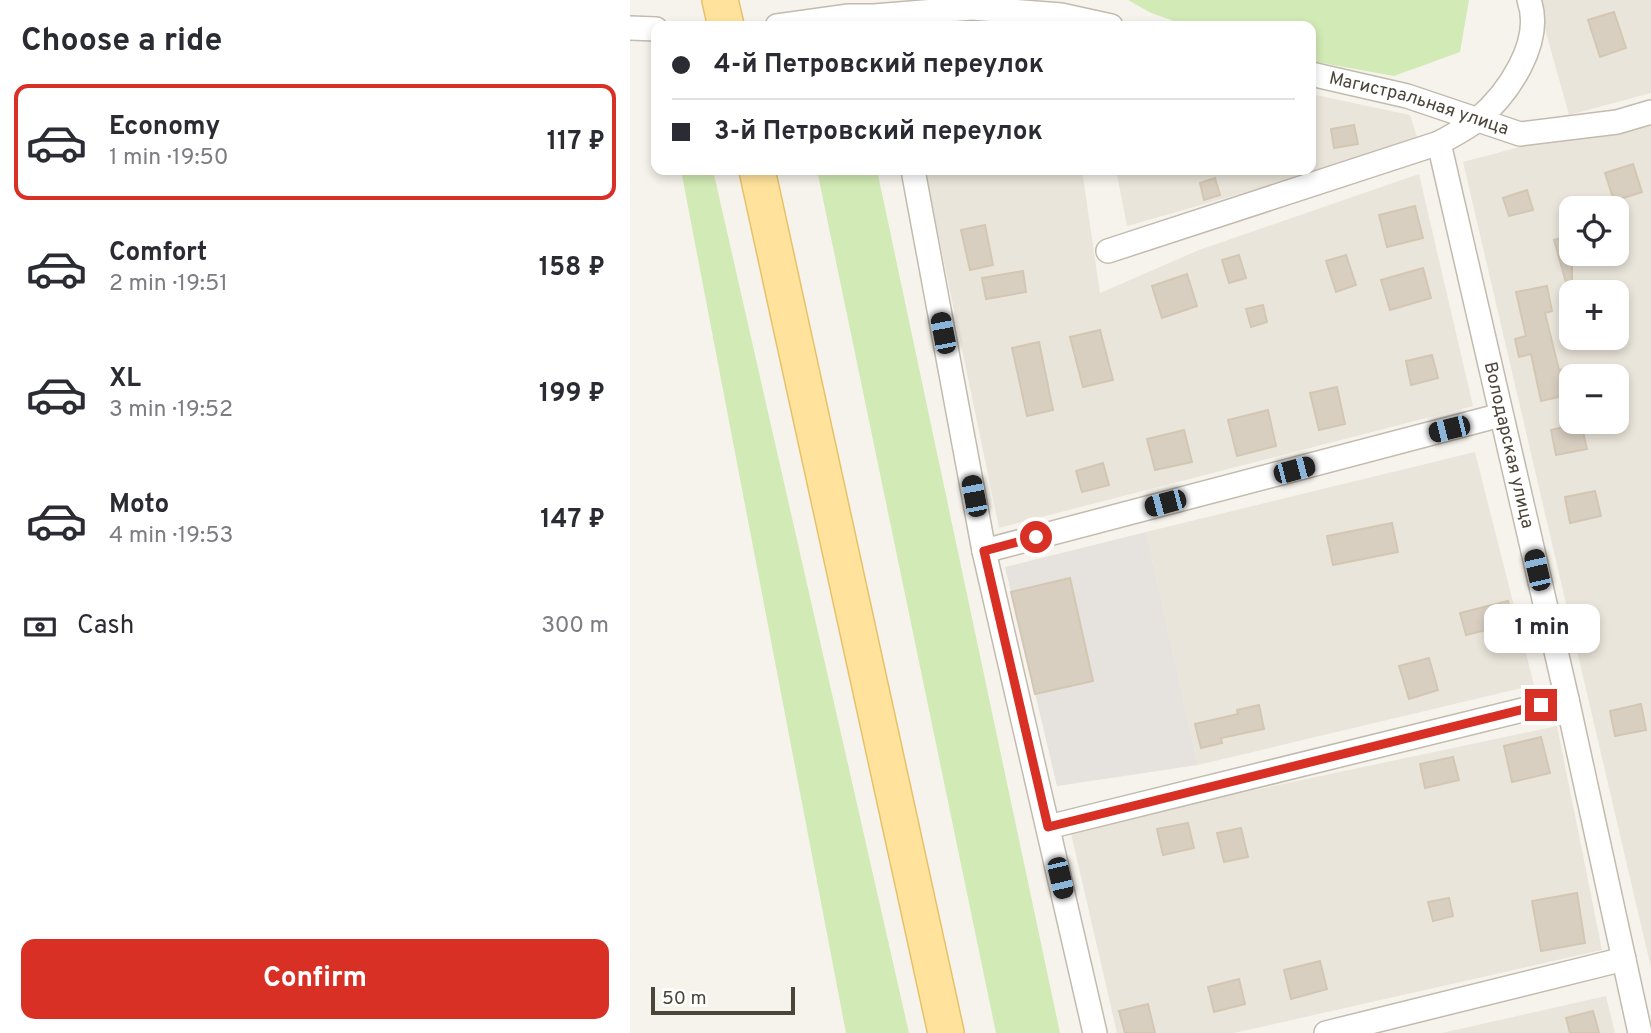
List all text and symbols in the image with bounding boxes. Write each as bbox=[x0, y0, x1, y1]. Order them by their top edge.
text: Choose a ride bbox=[21, 22, 222, 62]
text: 4-й Петровский переулок bbox=[714, 49, 1044, 82]
street label: Магистральная улица bbox=[1327, 67, 1512, 141]
icon: car bbox=[25, 111, 88, 174]
text: Economy bbox=[109, 111, 220, 144]
text: 3-й Петровский переулок bbox=[714, 116, 1043, 149]
text: 117 ₽ bbox=[547, 126, 605, 159]
text: 1 min · 19:50 bbox=[109, 144, 229, 173]
map controls bbox=[1559, 196, 1629, 434]
button: locate bbox=[1559, 196, 1629, 266]
icon: car bbox=[25, 237, 88, 300]
text: Comfort bbox=[109, 237, 207, 270]
text: 158 ₽ bbox=[539, 252, 605, 285]
text: 2 min · 19:51 bbox=[109, 270, 228, 299]
button: + bbox=[1559, 280, 1629, 350]
car bbox=[929, 310, 958, 356]
street label: Володарская улица bbox=[1478, 359, 1539, 531]
icon: car bbox=[25, 363, 88, 426]
text: XL bbox=[109, 363, 141, 396]
button: − bbox=[1559, 364, 1629, 434]
text: 199 ₽ bbox=[539, 378, 605, 411]
text: 3 min · 19:52 bbox=[109, 396, 233, 425]
car bbox=[1427, 414, 1472, 444]
car bbox=[1271, 454, 1318, 486]
car bbox=[960, 473, 989, 519]
car bbox=[1142, 487, 1189, 519]
icon: car bbox=[25, 489, 88, 552]
text: Moto bbox=[109, 489, 169, 522]
text: 147 ₽ bbox=[540, 504, 605, 537]
route start bbox=[1020, 521, 1052, 553]
text: 4 min · 19:53 bbox=[109, 522, 233, 551]
car bbox=[1523, 547, 1552, 593]
callout: 1 min bbox=[1483, 604, 1599, 652]
icon: cash bbox=[21, 608, 59, 646]
text: Cash bbox=[77, 610, 134, 643]
text: 300 m bbox=[541, 612, 609, 641]
text: 1 min bbox=[1514, 614, 1570, 643]
route end bbox=[1525, 689, 1557, 721]
car bbox=[1046, 855, 1075, 901]
button: Confirm bbox=[21, 939, 609, 1019]
scale bar bbox=[651, 984, 794, 1016]
text: 50 m bbox=[662, 987, 707, 1011]

